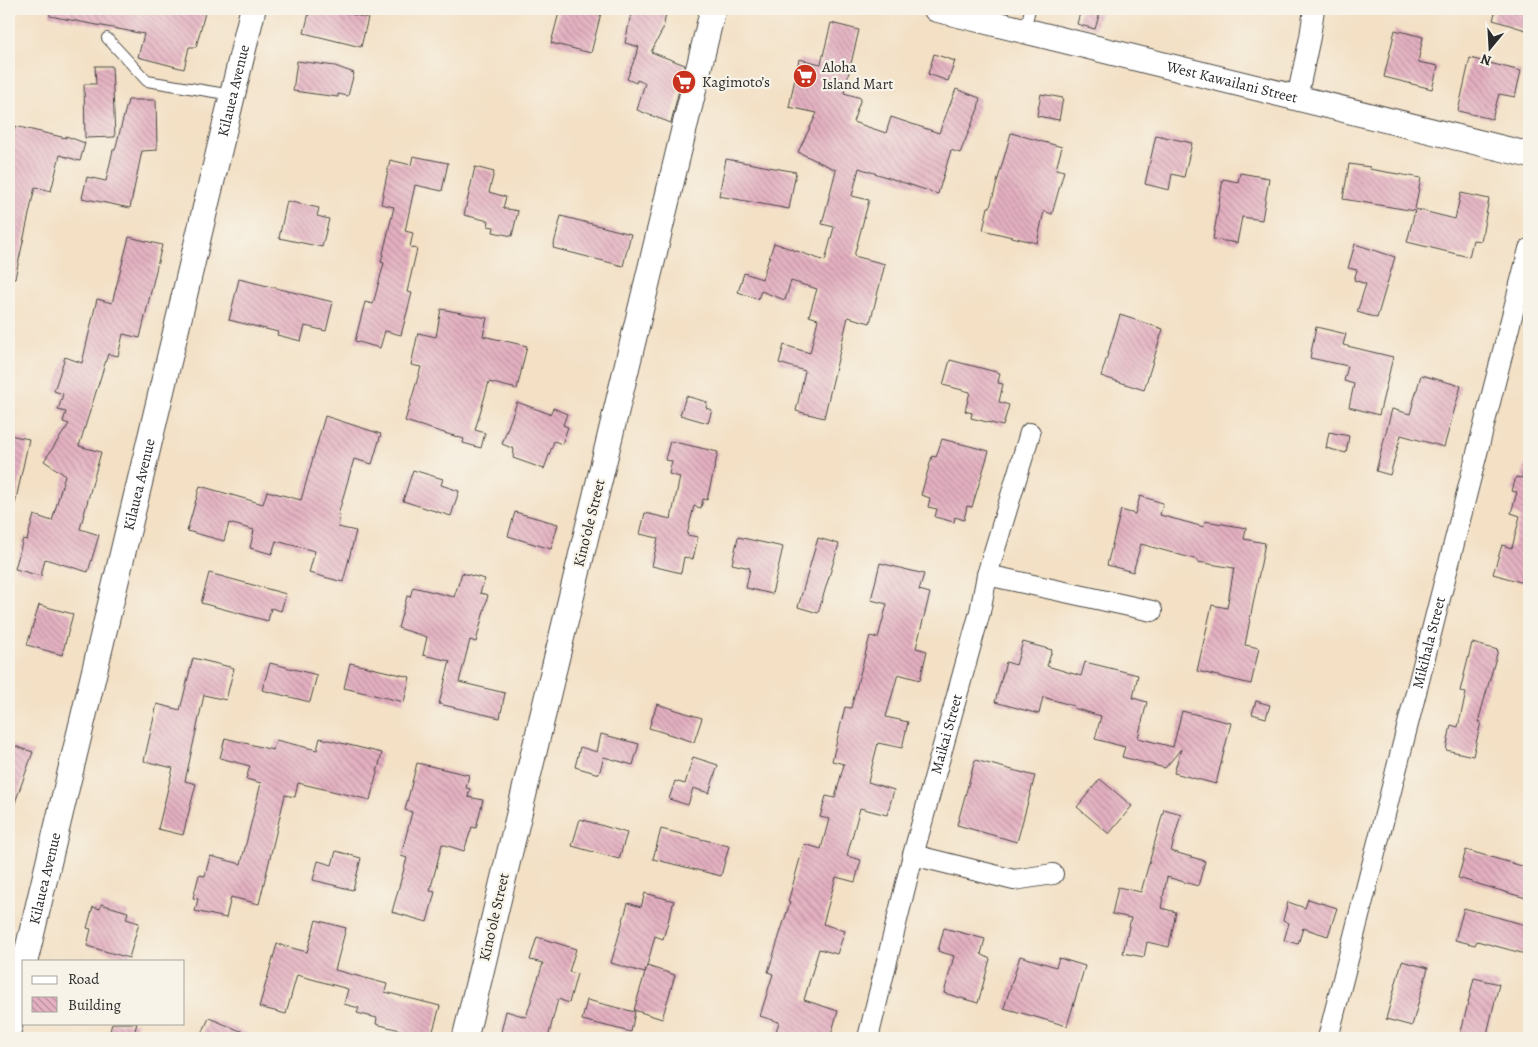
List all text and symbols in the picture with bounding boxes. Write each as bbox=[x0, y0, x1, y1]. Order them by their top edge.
north arrow bbox=[1466, 22, 1516, 72]
street label: Kilauea Avenue bbox=[213, 42, 254, 139]
text: N bbox=[1478, 49, 1494, 70]
street label: West Kawailani Street bbox=[1164, 56, 1300, 108]
place label: Aloha Island Mart bbox=[821, 57, 893, 94]
supermarket icon: Aloha Island Mart bbox=[792, 63, 818, 89]
supermarket icon: Kagimoto’s bbox=[671, 69, 697, 95]
place label: Kagimoto’s bbox=[702, 72, 770, 92]
street label: Kilauea Avenue bbox=[118, 436, 160, 532]
street label: Kinoʻole Street bbox=[568, 477, 610, 569]
street label: Mikihala Street bbox=[1407, 595, 1450, 691]
street label: Maikai Street bbox=[926, 692, 967, 776]
street label: Kilauea Avenue bbox=[24, 830, 66, 926]
street label: Kinoʻole Street bbox=[474, 871, 514, 963]
legend bbox=[22, 960, 185, 1024]
text: Road bbox=[68, 969, 100, 989]
text: Building bbox=[68, 995, 121, 1015]

